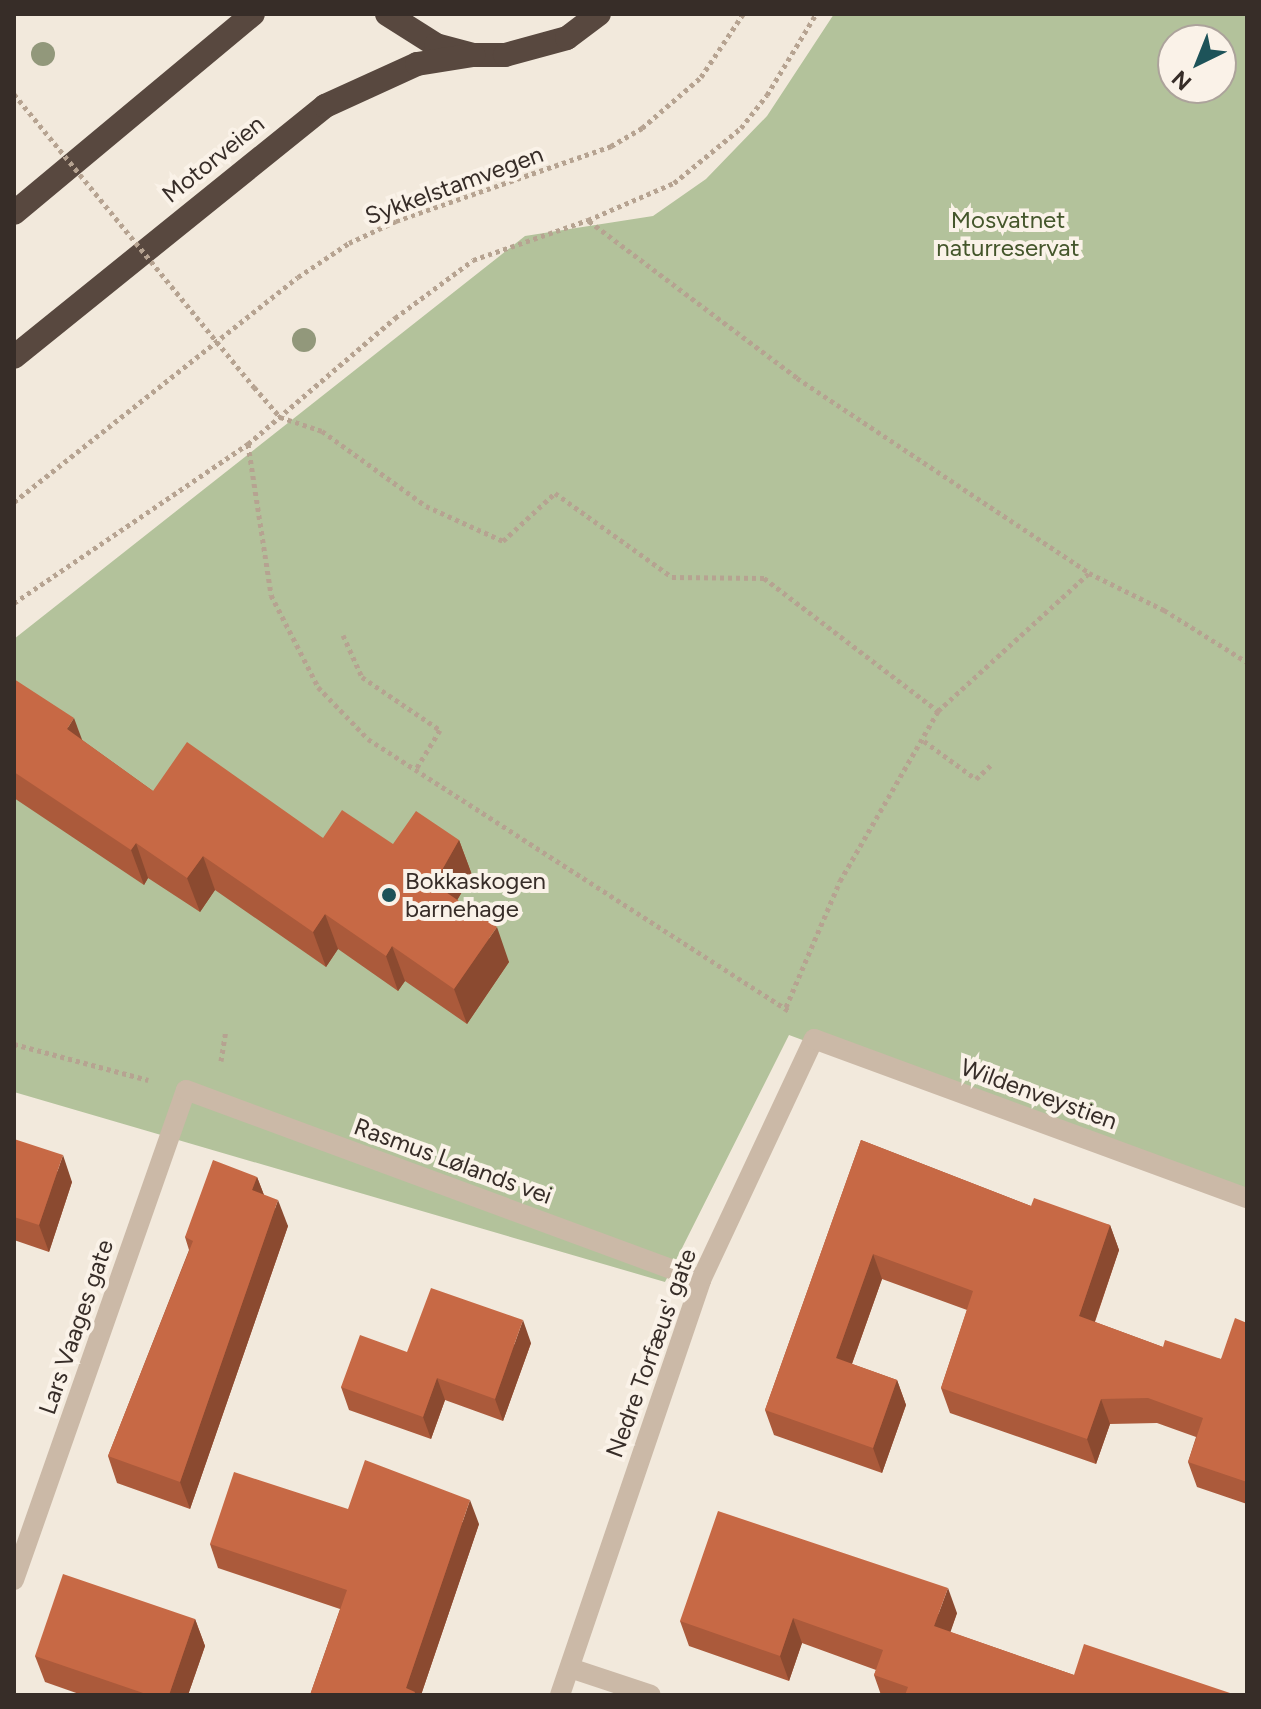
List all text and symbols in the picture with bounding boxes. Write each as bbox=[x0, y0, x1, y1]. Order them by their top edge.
north arrow bbox=[1157, 24, 1237, 104]
text: N bbox=[1166, 65, 1197, 96]
street label: Motorveien bbox=[156, 109, 270, 209]
street label: Sykkelstamvegen bbox=[361, 139, 547, 231]
park label: Mosvatnet naturreservat bbox=[936, 206, 1080, 262]
place label: Bokkaskogen barnehage bbox=[405, 867, 546, 923]
marker: Bokkaskogen barnehage bbox=[380, 886, 398, 904]
street label: Wildenveystien bbox=[957, 1052, 1121, 1136]
street label: Rasmus Lølands vei bbox=[350, 1112, 556, 1210]
street label: Lars Vaages gate bbox=[33, 1236, 119, 1418]
street label: Nedre Torfæus' gate bbox=[600, 1245, 702, 1461]

